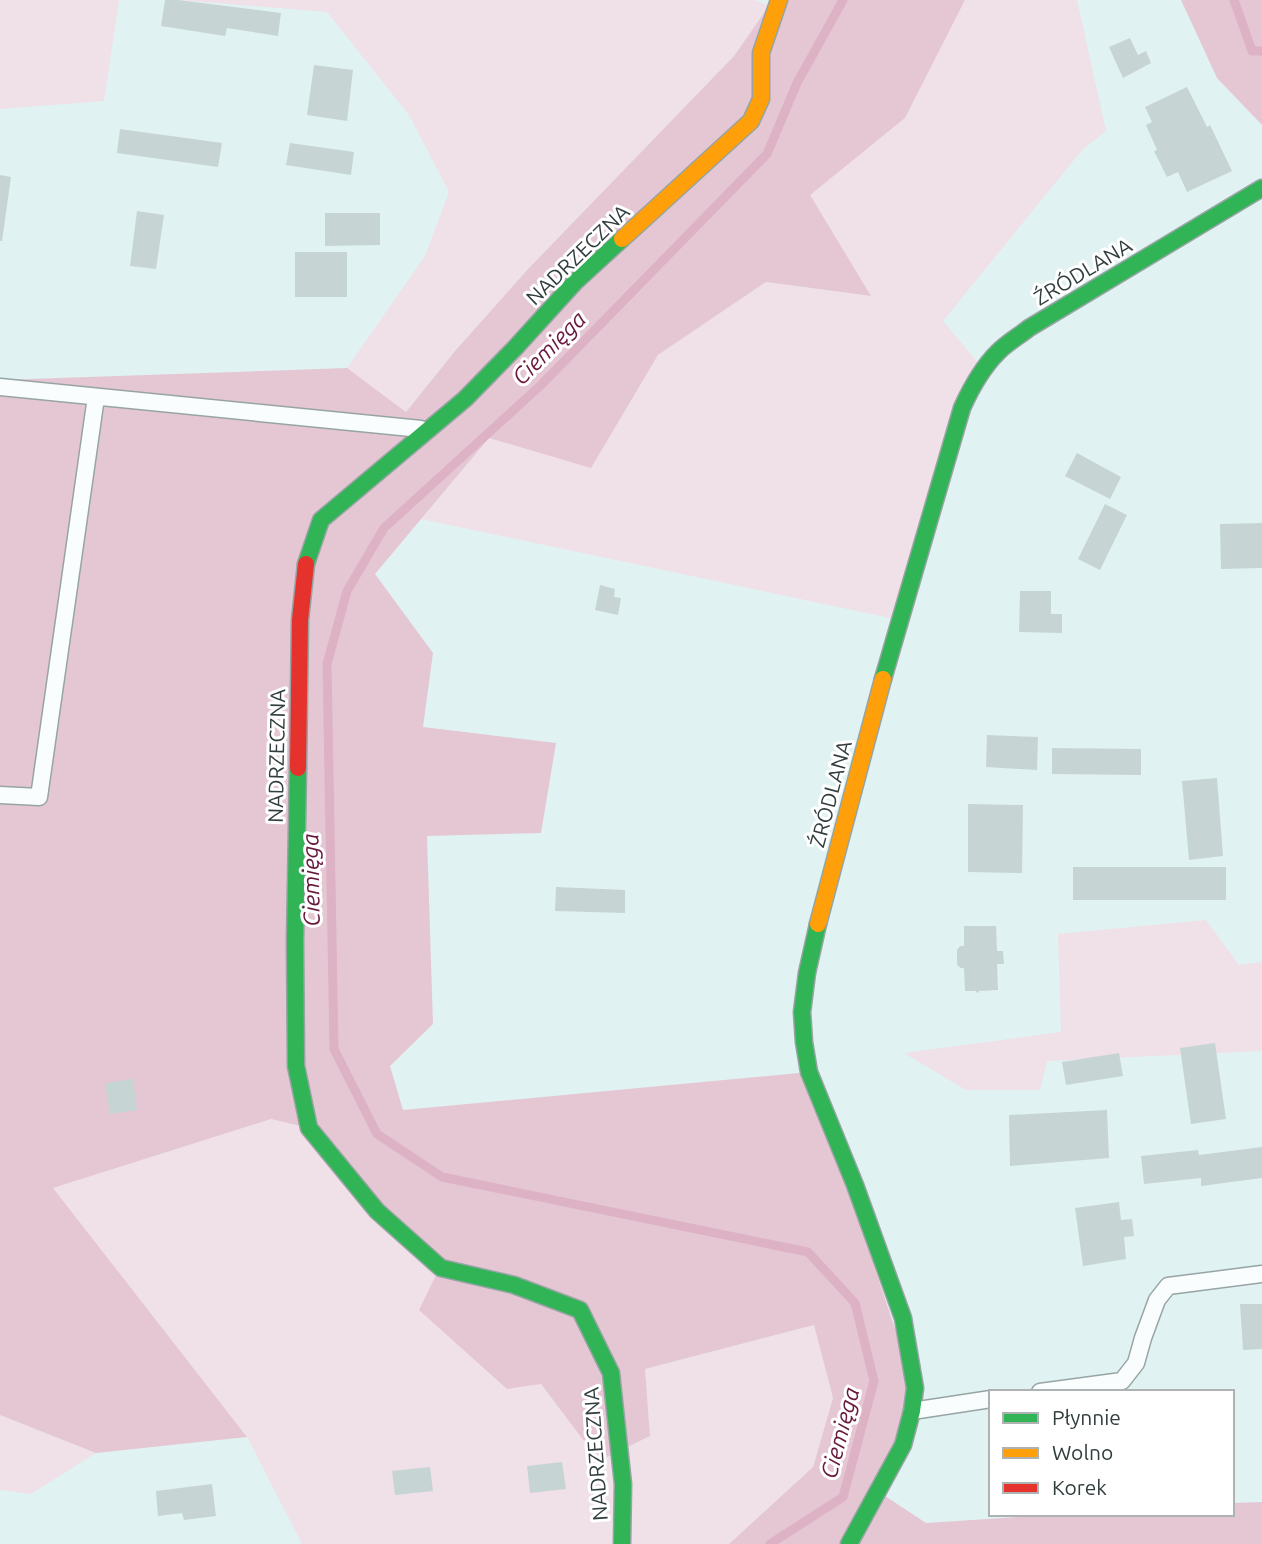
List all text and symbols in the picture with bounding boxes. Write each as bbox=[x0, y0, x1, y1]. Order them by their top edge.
street label: NADRZECZNA bbox=[521, 199, 634, 309]
street label: ŹRÓDLANA bbox=[1029, 232, 1136, 310]
water label: Ciemięga bbox=[507, 306, 590, 389]
street label: NADRZECZNA bbox=[263, 689, 289, 823]
street label: ŹRÓDLANA bbox=[804, 737, 856, 850]
water label: Ciemięga bbox=[297, 833, 324, 927]
water label: Ciemięga bbox=[815, 1385, 864, 1481]
street label: NADRZECZNA bbox=[578, 1386, 612, 1522]
legend bbox=[989, 1390, 1234, 1516]
text: Płynnie bbox=[1052, 1405, 1121, 1429]
text: Wolno bbox=[1052, 1440, 1113, 1464]
text: Korek bbox=[1052, 1475, 1107, 1499]

